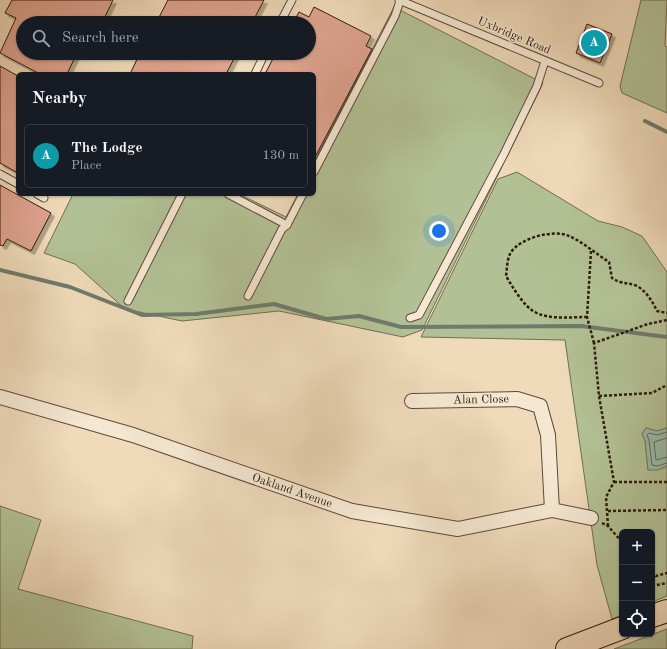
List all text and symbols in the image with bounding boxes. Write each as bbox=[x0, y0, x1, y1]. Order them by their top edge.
street label: Uxbridge Road bbox=[476, 15, 552, 57]
search box bbox=[16, 16, 316, 60]
icon: search bbox=[30, 27, 52, 49]
pin: A bbox=[581, 28, 607, 58]
text: Search here bbox=[62, 31, 139, 46]
text: Nearby bbox=[32, 90, 87, 107]
text: The Lodge bbox=[71, 141, 143, 156]
text: A bbox=[41, 149, 51, 162]
text: 130 m bbox=[262, 149, 299, 162]
text: Place bbox=[71, 159, 101, 172]
your location bbox=[429, 221, 449, 241]
street label: Alan Close bbox=[453, 394, 510, 406]
street label: Oakland Avenue bbox=[250, 472, 334, 510]
map controls bbox=[619, 529, 655, 637]
button: + bbox=[619, 529, 655, 565]
button: − bbox=[619, 565, 655, 601]
button: locate bbox=[619, 601, 655, 637]

